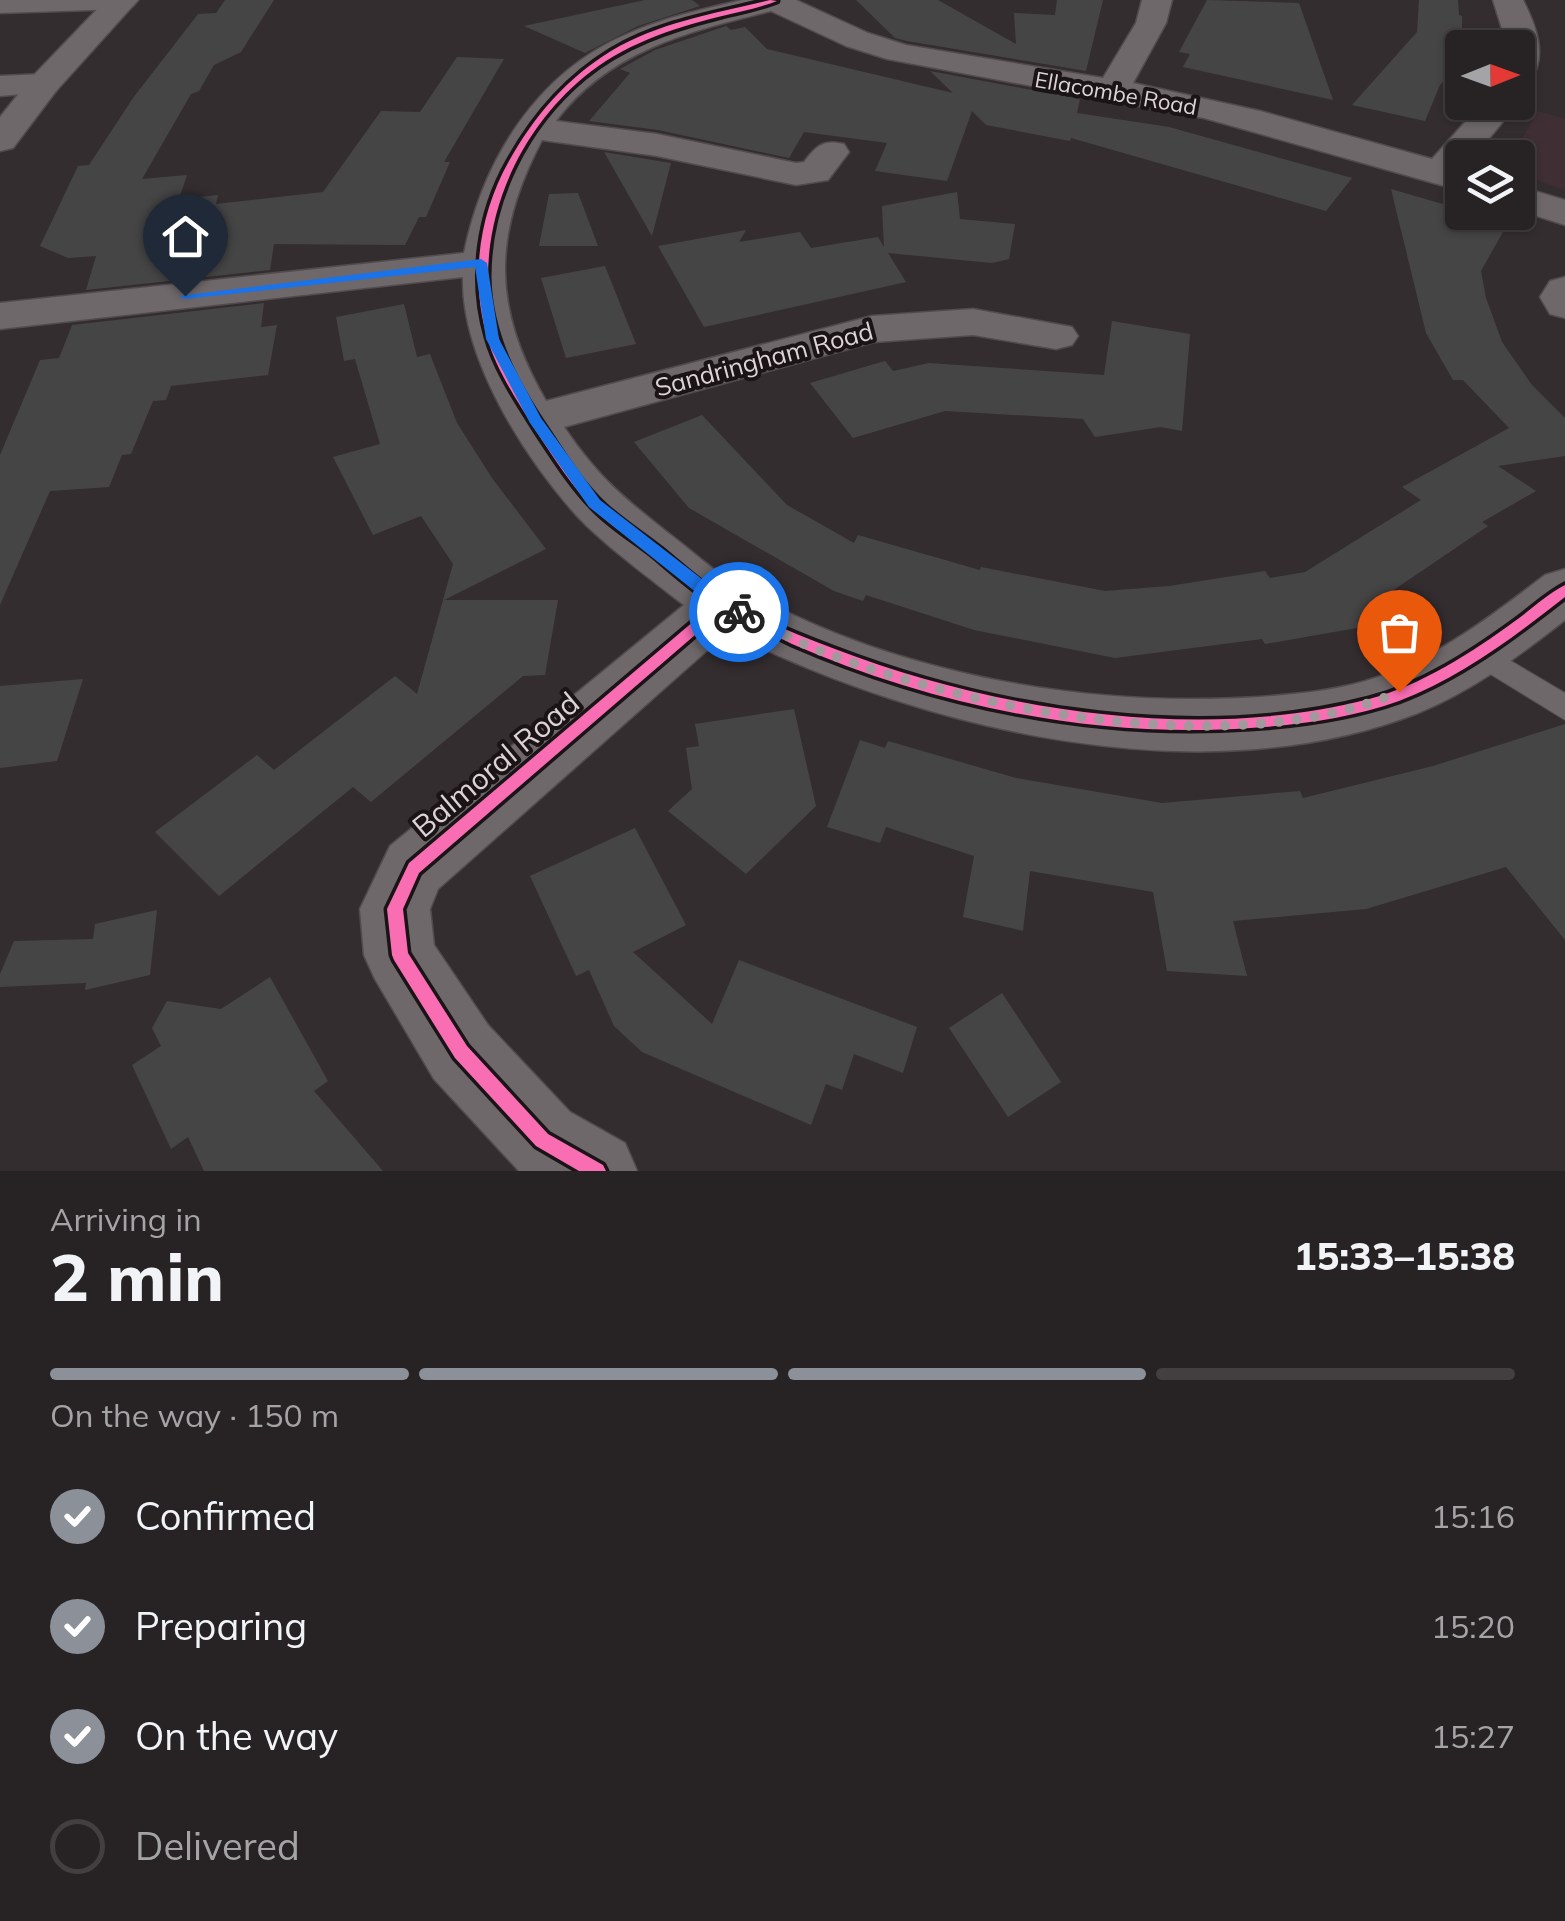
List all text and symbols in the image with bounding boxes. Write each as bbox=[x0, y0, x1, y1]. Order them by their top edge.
north arrow bbox=[1445, 30, 1535, 120]
map controls bbox=[1445, 30, 1535, 230]
street label: Ellacombe Road bbox=[1033, 65, 1199, 121]
button: layers bbox=[1445, 140, 1535, 230]
pin bbox=[143, 194, 228, 297]
icon: home bbox=[158, 209, 213, 264]
street label: Sandringham Road bbox=[651, 315, 876, 403]
courier bbox=[689, 562, 789, 662]
icon: bike bbox=[712, 585, 767, 640]
pin bbox=[1357, 590, 1442, 693]
icon: bag bbox=[1372, 605, 1427, 660]
street label: Balmoral Road bbox=[404, 683, 587, 845]
text: Arriving in bbox=[50, 1199, 202, 1239]
text: 15:33–15:38 bbox=[1294, 1232, 1515, 1280]
text: 2 min bbox=[50, 1236, 224, 1317]
text: On the way · 150 m bbox=[50, 1395, 339, 1435]
icon: check bbox=[50, 1489, 105, 1544]
text: Confirmed bbox=[135, 1492, 316, 1540]
text: 15:16 bbox=[1431, 1496, 1515, 1536]
icon: check bbox=[50, 1599, 105, 1654]
text: Preparing bbox=[135, 1602, 307, 1650]
text: 15:20 bbox=[1431, 1606, 1515, 1646]
icon: check bbox=[50, 1709, 105, 1764]
text: On the way bbox=[135, 1712, 338, 1760]
text: 15:27 bbox=[1431, 1716, 1515, 1756]
text: Delivered bbox=[135, 1822, 300, 1870]

